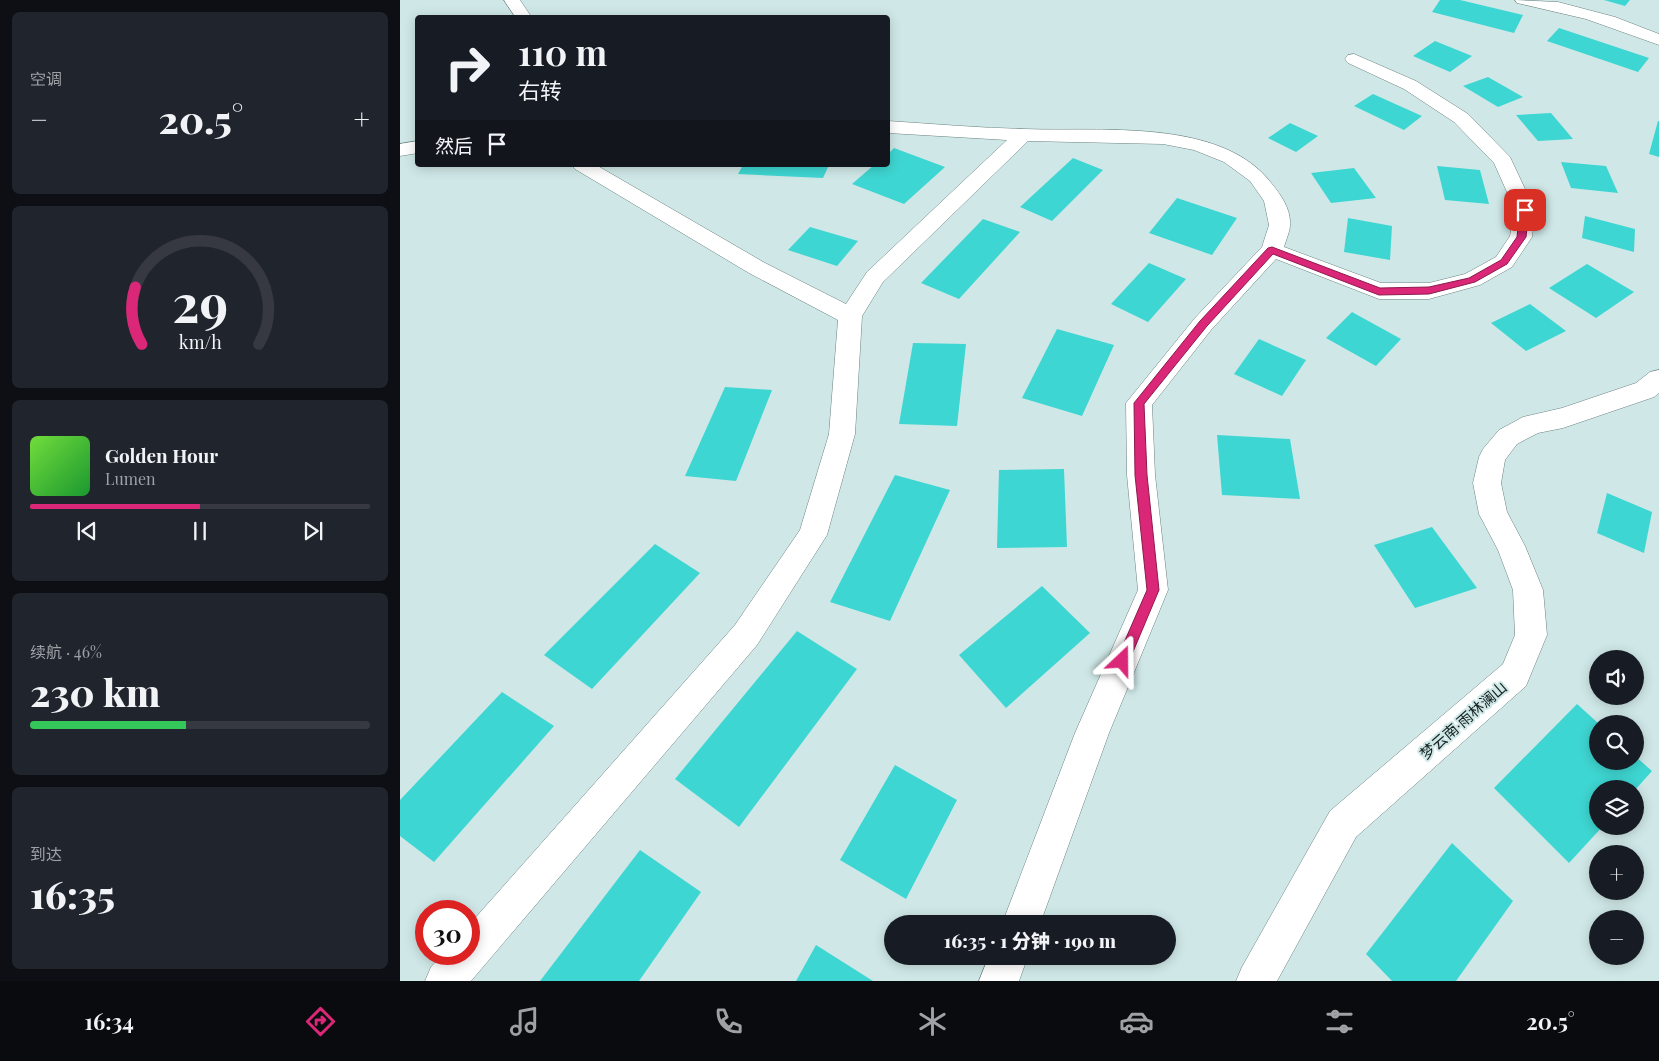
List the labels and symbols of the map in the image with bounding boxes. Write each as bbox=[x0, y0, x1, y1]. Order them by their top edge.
pin bbox=[1504, 189, 1546, 231]
position arrow bbox=[1095, 634, 1147, 686]
street label: 梦云南·雨林澜山 bbox=[1415, 677, 1511, 763]
speed limit sign: 30 bbox=[415, 900, 480, 965]

